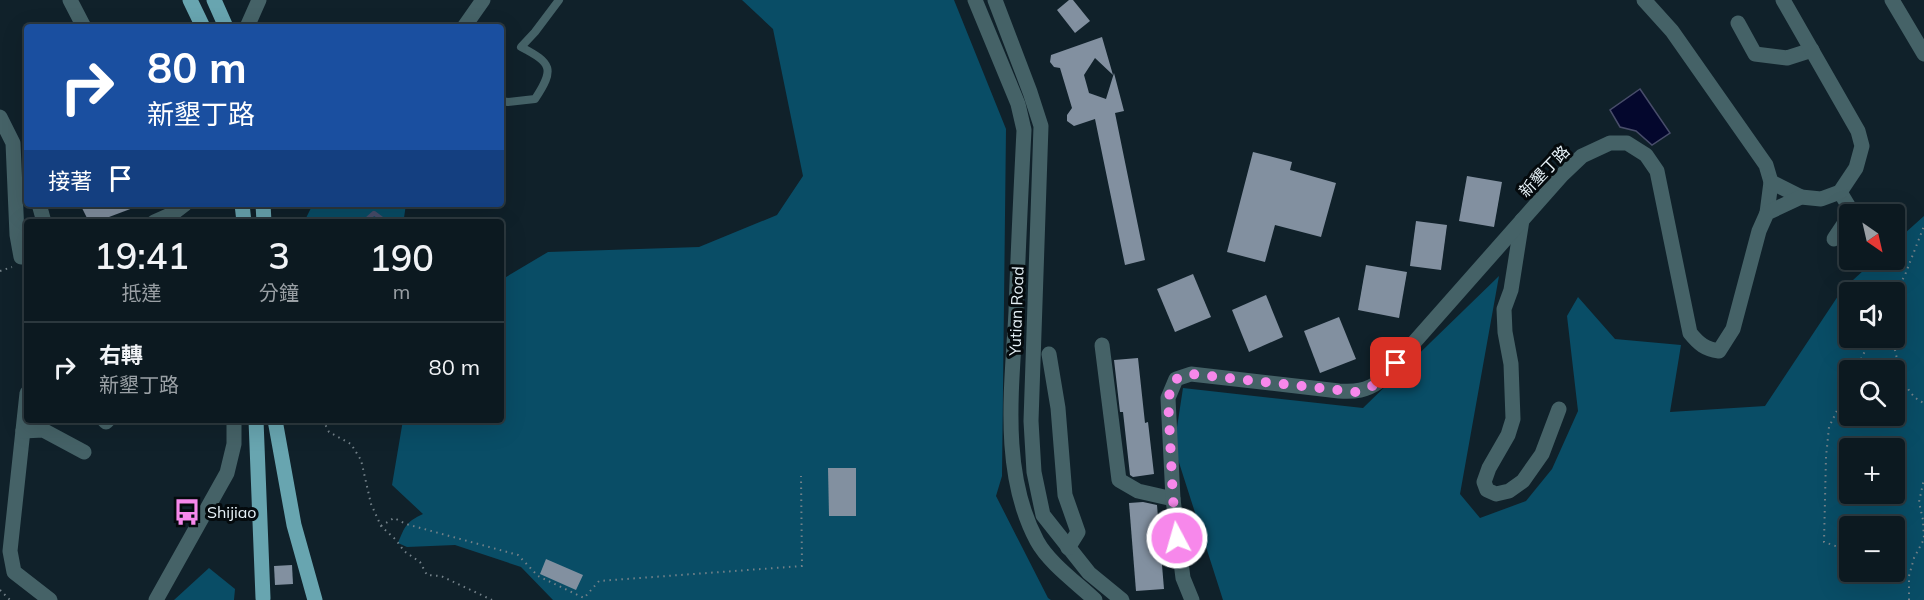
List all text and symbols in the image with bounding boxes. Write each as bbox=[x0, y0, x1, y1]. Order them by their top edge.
text: 80 m bbox=[147, 41, 247, 94]
icon: right bbox=[48, 48, 126, 126]
text: 新墾丁路 bbox=[147, 97, 255, 131]
street label: 新墾丁路 bbox=[1515, 141, 1573, 201]
icon: arrive bbox=[104, 162, 137, 195]
text: 接著 bbox=[48, 167, 92, 195]
north arrow bbox=[1839, 204, 1905, 270]
map controls bbox=[1839, 204, 1905, 582]
text: 19:41 bbox=[94, 233, 189, 278]
text: 3 bbox=[268, 233, 290, 278]
text: 190 bbox=[369, 235, 434, 280]
street label: Yutian Road bbox=[1004, 266, 1028, 357]
text: m bbox=[393, 279, 410, 304]
text: 抵達 bbox=[122, 280, 162, 305]
text: 分鐘 bbox=[259, 280, 299, 305]
button: sound bbox=[1839, 282, 1905, 348]
pin bbox=[1370, 337, 1421, 388]
text: 右轉 bbox=[99, 341, 143, 369]
icon: arrive bbox=[1379, 346, 1412, 379]
icon: right bbox=[48, 351, 81, 384]
text: 80 m bbox=[429, 353, 480, 381]
button: search bbox=[1839, 360, 1905, 426]
text: 新墾丁路 bbox=[99, 372, 179, 397]
button: + bbox=[1839, 438, 1905, 504]
bus stop icon: Shijiao bbox=[172, 497, 202, 527]
place label: Shijiao bbox=[207, 502, 257, 522]
position arrow bbox=[1145, 506, 1209, 570]
button: − bbox=[1839, 516, 1905, 582]

